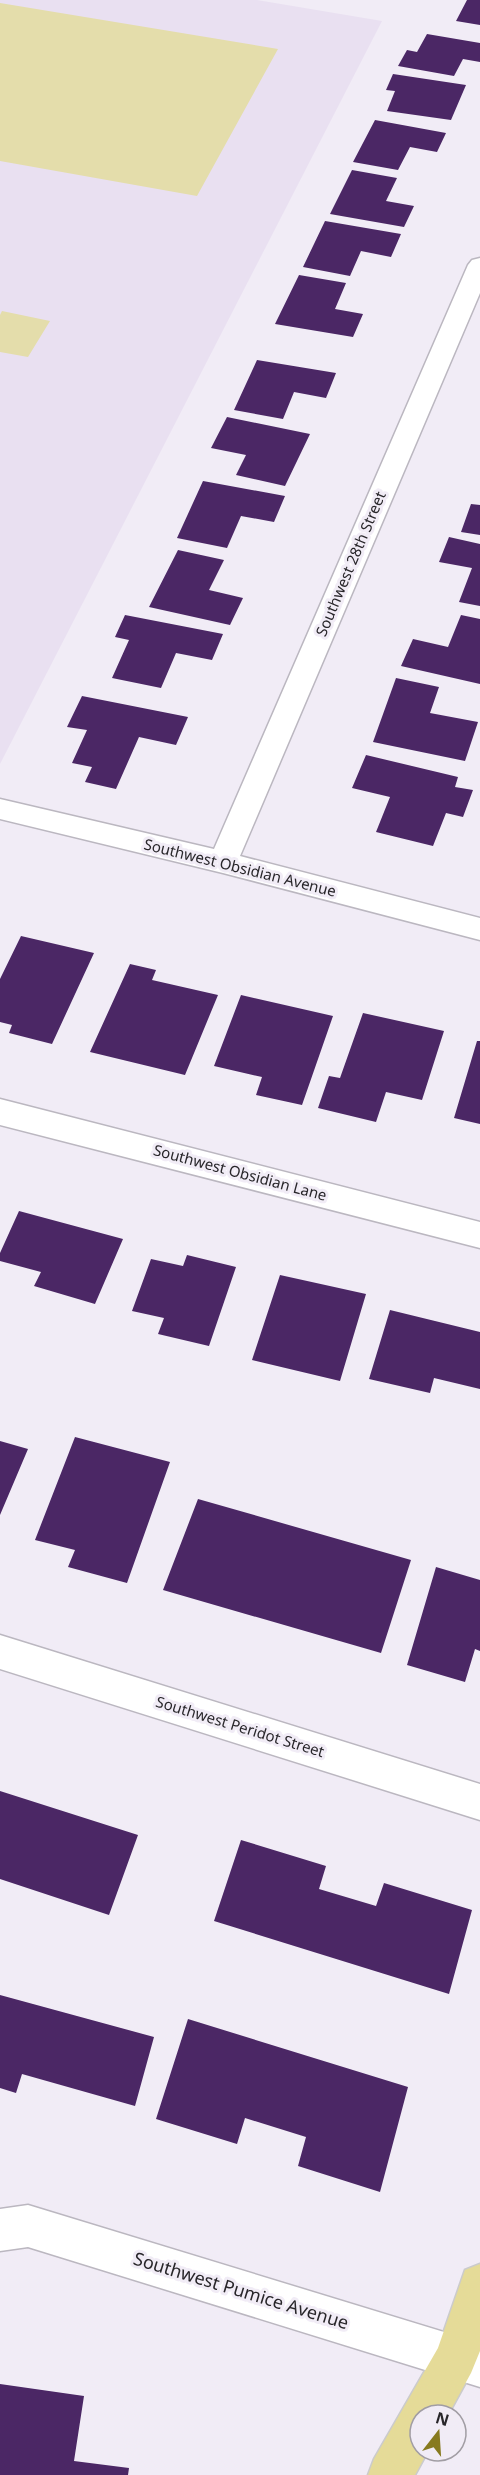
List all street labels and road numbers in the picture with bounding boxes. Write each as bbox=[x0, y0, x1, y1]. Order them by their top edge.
street label: Southwest 28th Street bbox=[310, 488, 390, 639]
street label: Southwest Obsidian Avenue bbox=[142, 833, 338, 901]
street label: Southwest Obsidian Lane bbox=[151, 1139, 329, 1205]
street label: Southwest Peridot Street bbox=[154, 1691, 327, 1761]
street label: Southwest Pumice Avenue bbox=[131, 2246, 352, 2334]

